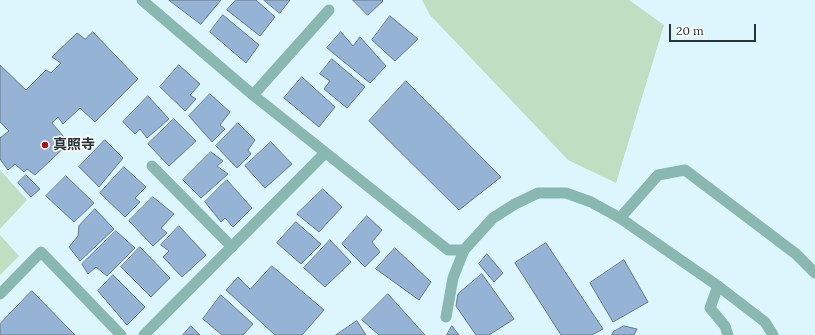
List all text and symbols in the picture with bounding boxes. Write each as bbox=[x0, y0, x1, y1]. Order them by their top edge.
scale bar bbox=[671, 16, 758, 42]
text: 20 m bbox=[676, 23, 704, 38]
place label: 真照寺 bbox=[53, 137, 95, 153]
marker: 真照寺 bbox=[40, 140, 50, 150]

